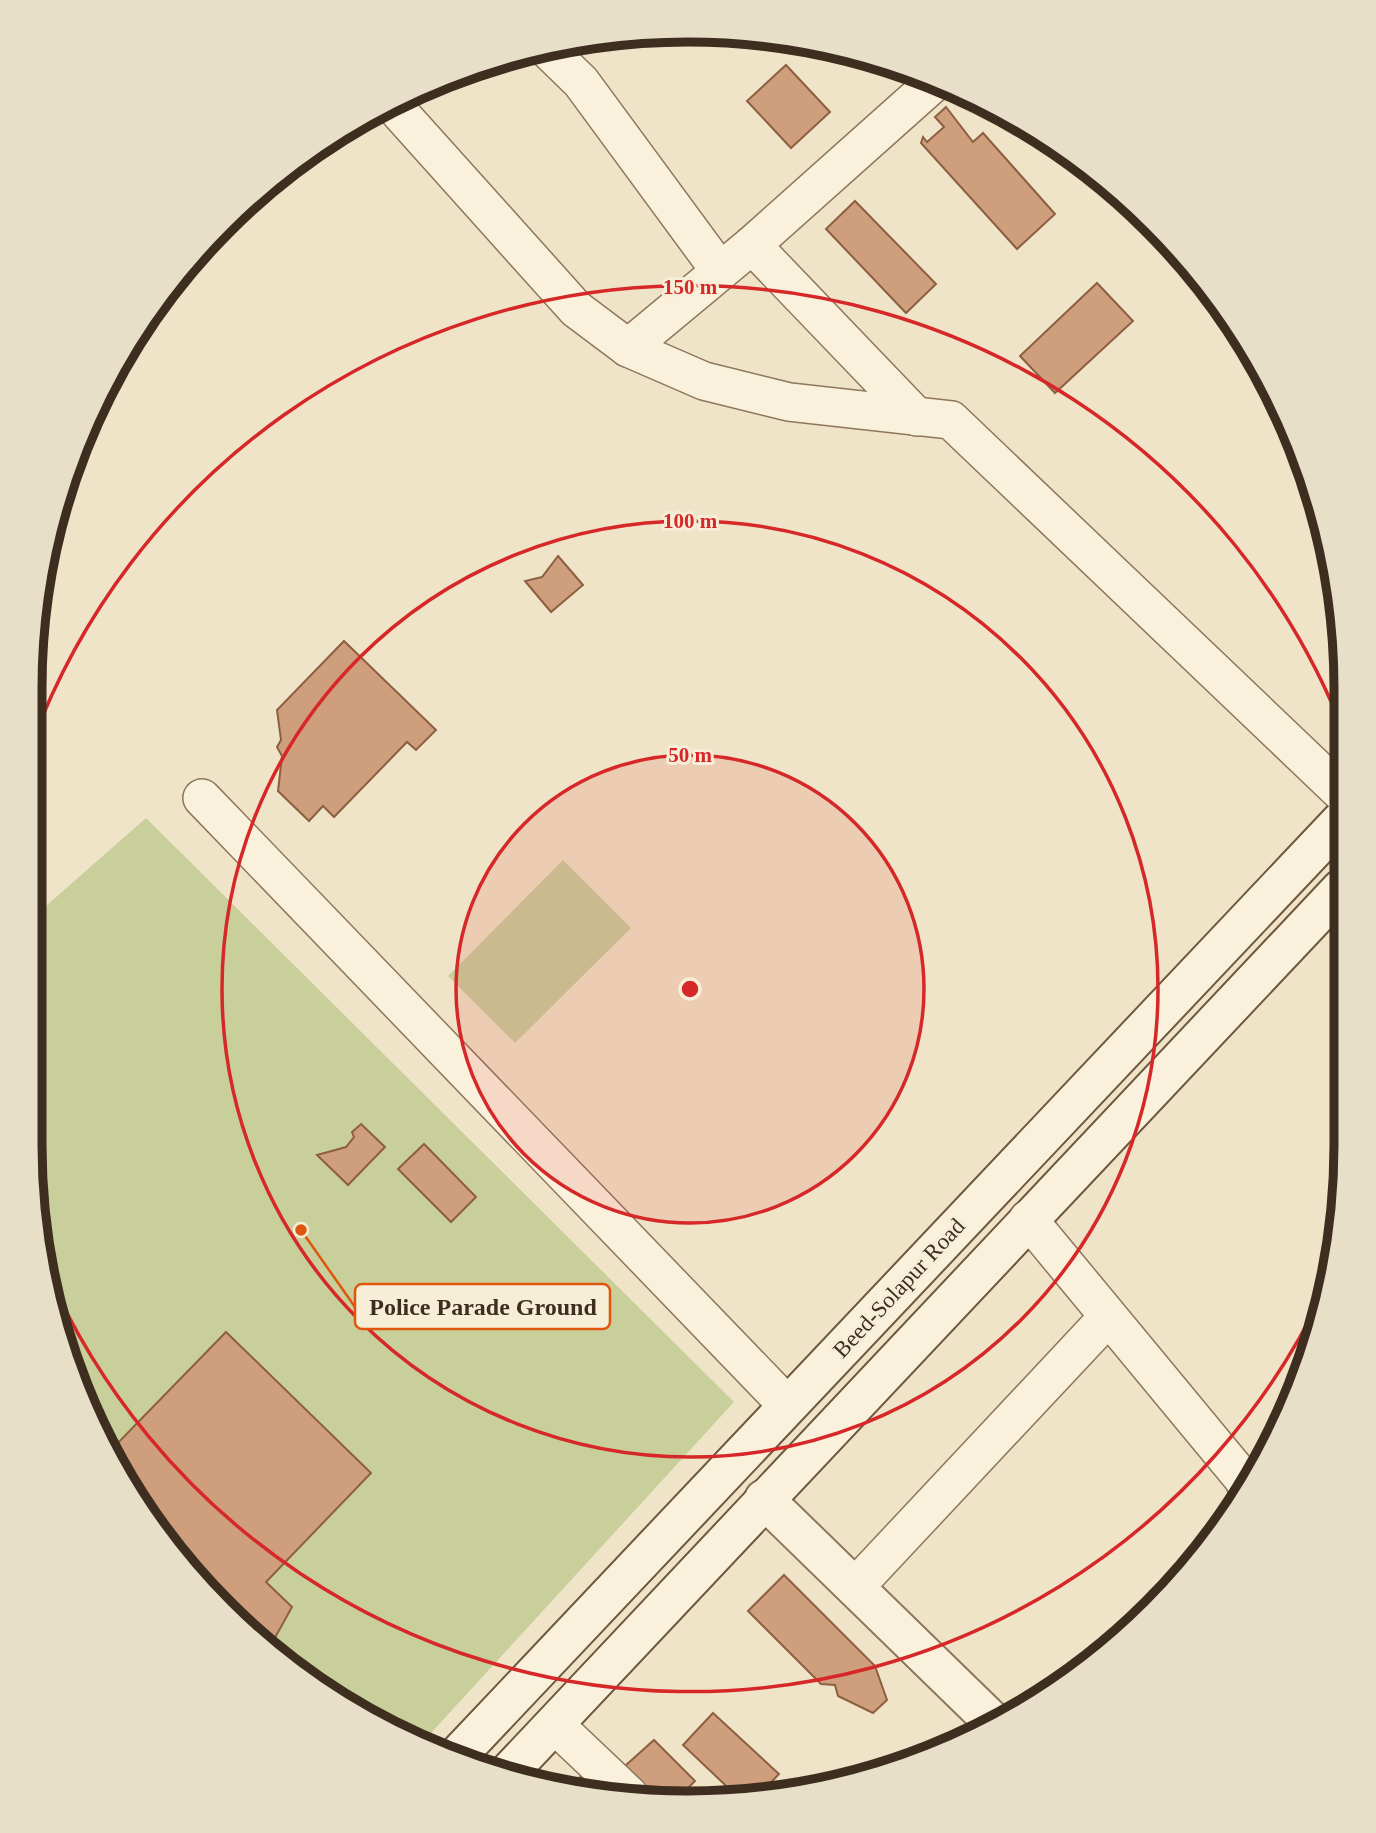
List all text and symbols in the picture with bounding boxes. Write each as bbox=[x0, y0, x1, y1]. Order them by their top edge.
text: 150 m bbox=[663, 275, 718, 299]
text: 100 m bbox=[663, 509, 718, 533]
text: 50 m bbox=[668, 743, 712, 767]
centre of rings bbox=[678, 977, 702, 1001]
street label: Beed-Solapur Road bbox=[828, 1213, 970, 1363]
callout: Police Parade Ground bbox=[355, 1284, 610, 1329]
text: Police Parade Ground bbox=[369, 1294, 597, 1320]

